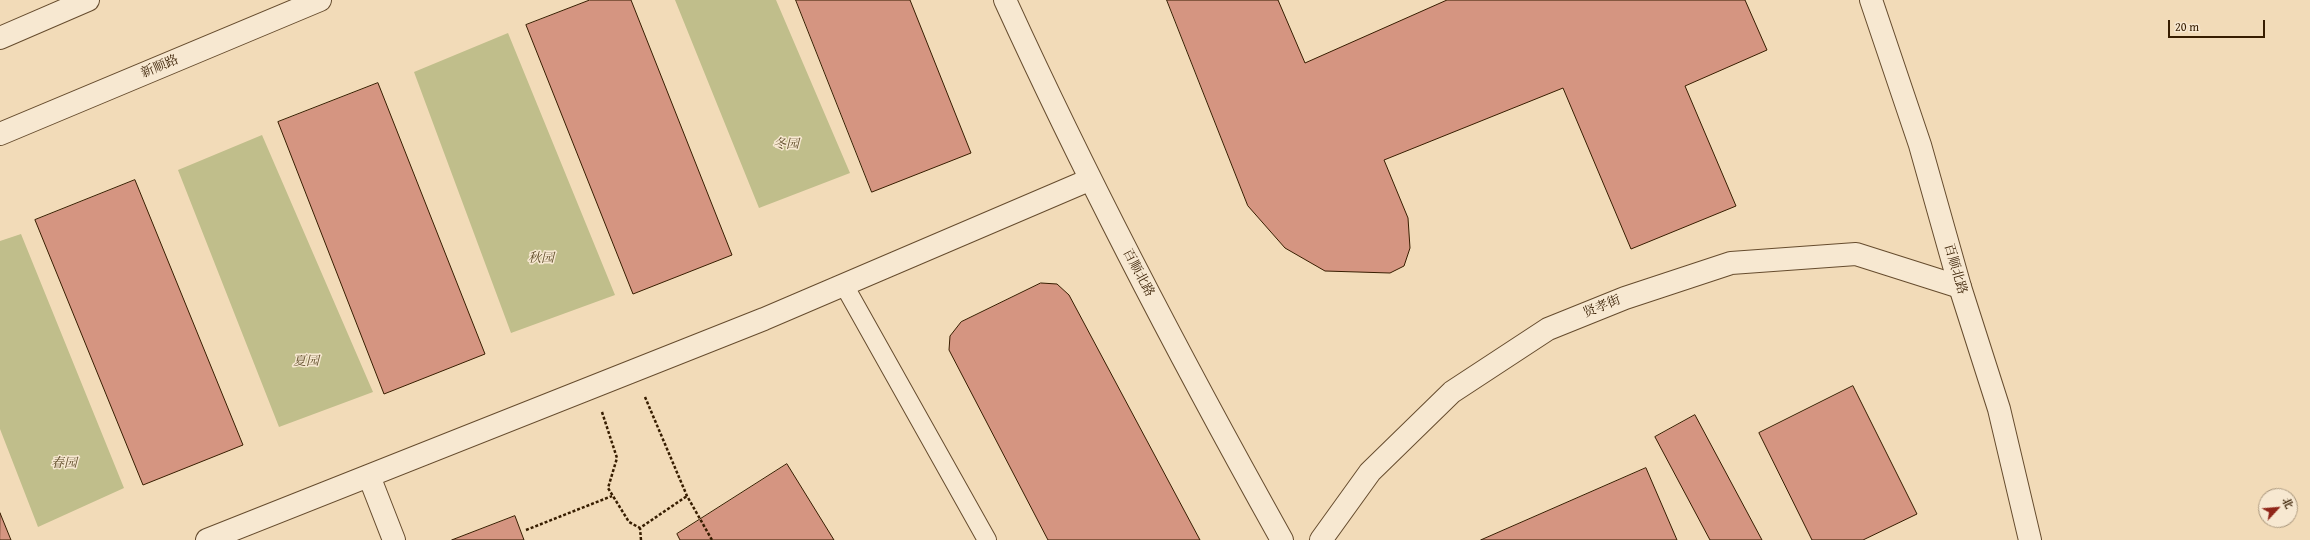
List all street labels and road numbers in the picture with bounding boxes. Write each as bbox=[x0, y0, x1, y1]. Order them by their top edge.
street label: 新顺路 bbox=[139, 52, 181, 82]
street label: 百顺北路 bbox=[1940, 242, 1970, 296]
street label: 百顺北路 bbox=[1119, 246, 1157, 300]
street label: 贤孝街 bbox=[1581, 292, 1623, 322]

